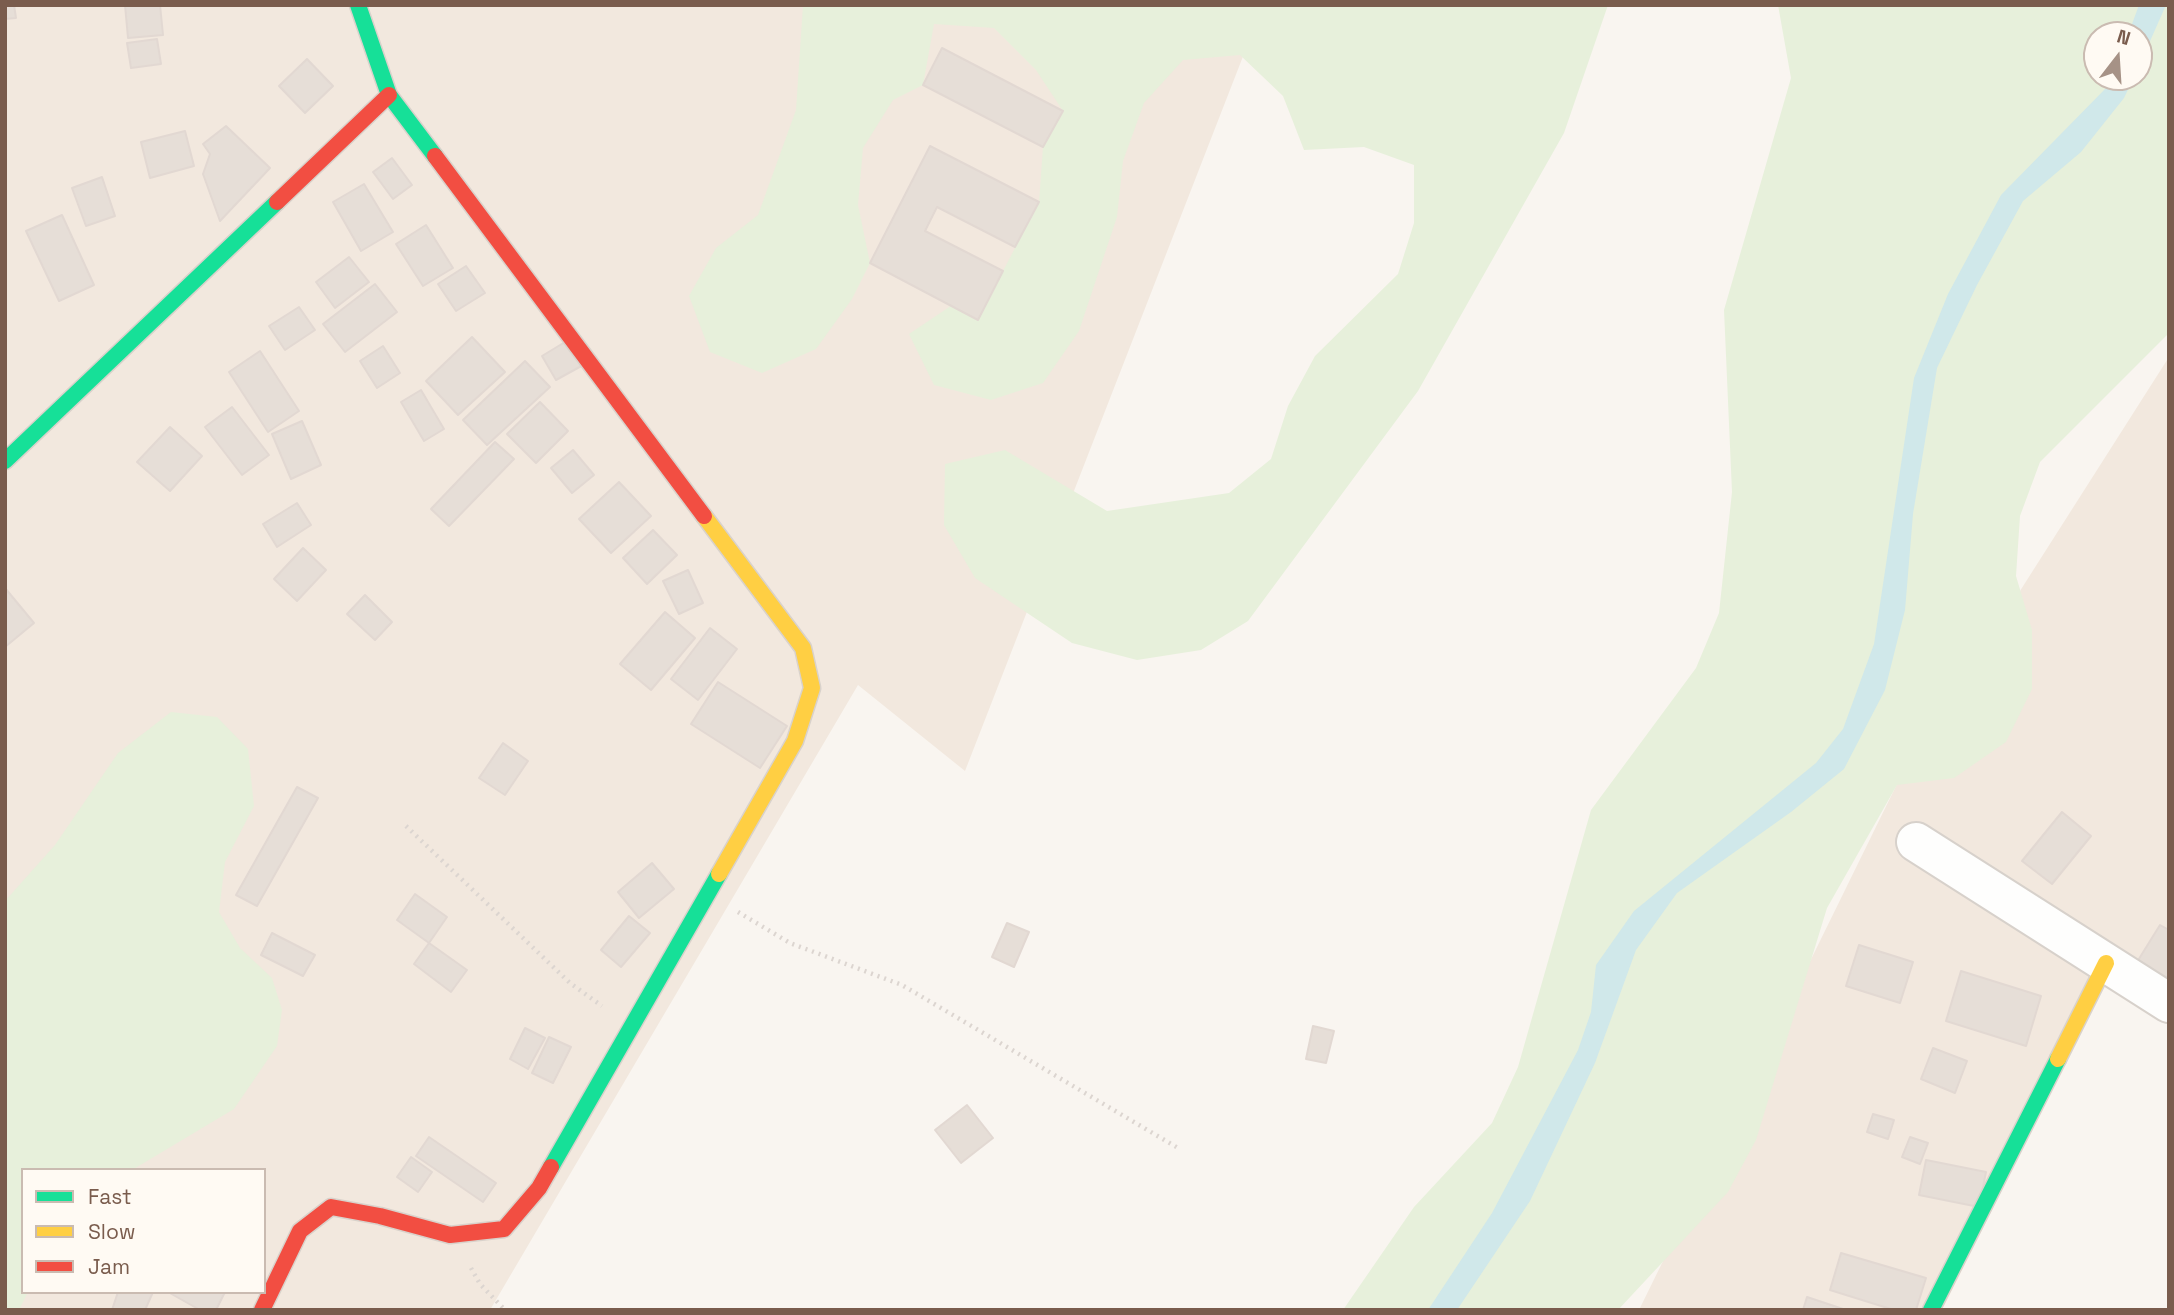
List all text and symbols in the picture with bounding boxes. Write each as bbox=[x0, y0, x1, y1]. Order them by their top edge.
north arrow bbox=[2083, 21, 2153, 91]
text: N bbox=[2114, 24, 2133, 51]
legend bbox=[21, 1168, 266, 1294]
text: Fast bbox=[88, 1183, 132, 1210]
text: Slow bbox=[88, 1218, 136, 1245]
text: Jam bbox=[88, 1253, 130, 1280]

